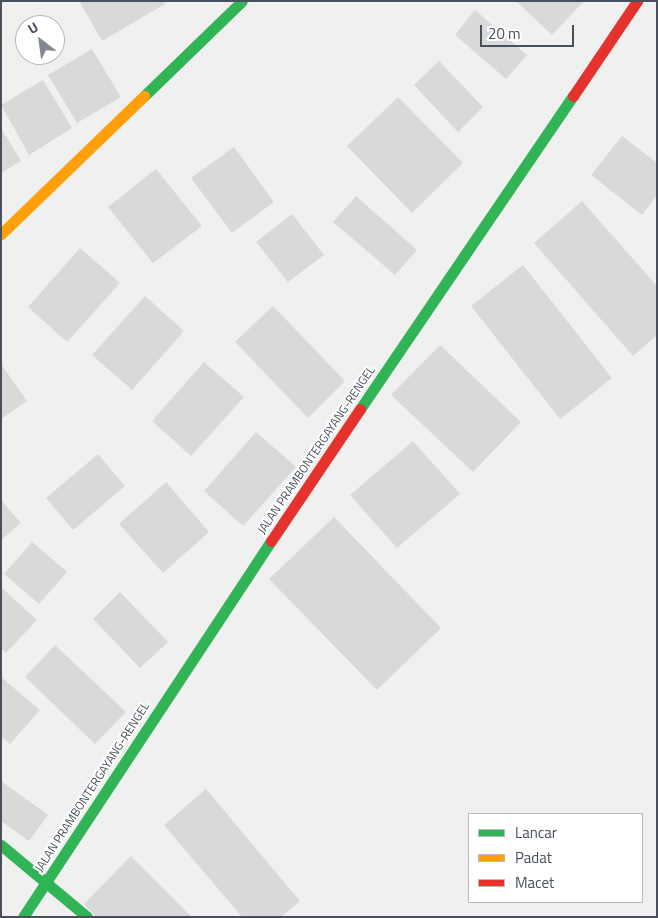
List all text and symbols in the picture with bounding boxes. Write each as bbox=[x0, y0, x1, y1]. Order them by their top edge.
north arrow bbox=[15, 15, 65, 65]
scale bar bbox=[483, 15, 577, 47]
text: U bbox=[24, 16, 42, 39]
text: 20 m bbox=[488, 22, 521, 45]
street label: JALAN PRAMBONTERGAYANG-RENGEL bbox=[254, 363, 378, 537]
street label: JALAN PRAMBONTERGAYANG-RENGEL bbox=[32, 699, 152, 875]
legend bbox=[468, 813, 643, 903]
text: Lancar bbox=[515, 821, 557, 844]
text: Padat bbox=[515, 846, 552, 869]
text: Macet bbox=[515, 871, 554, 894]

